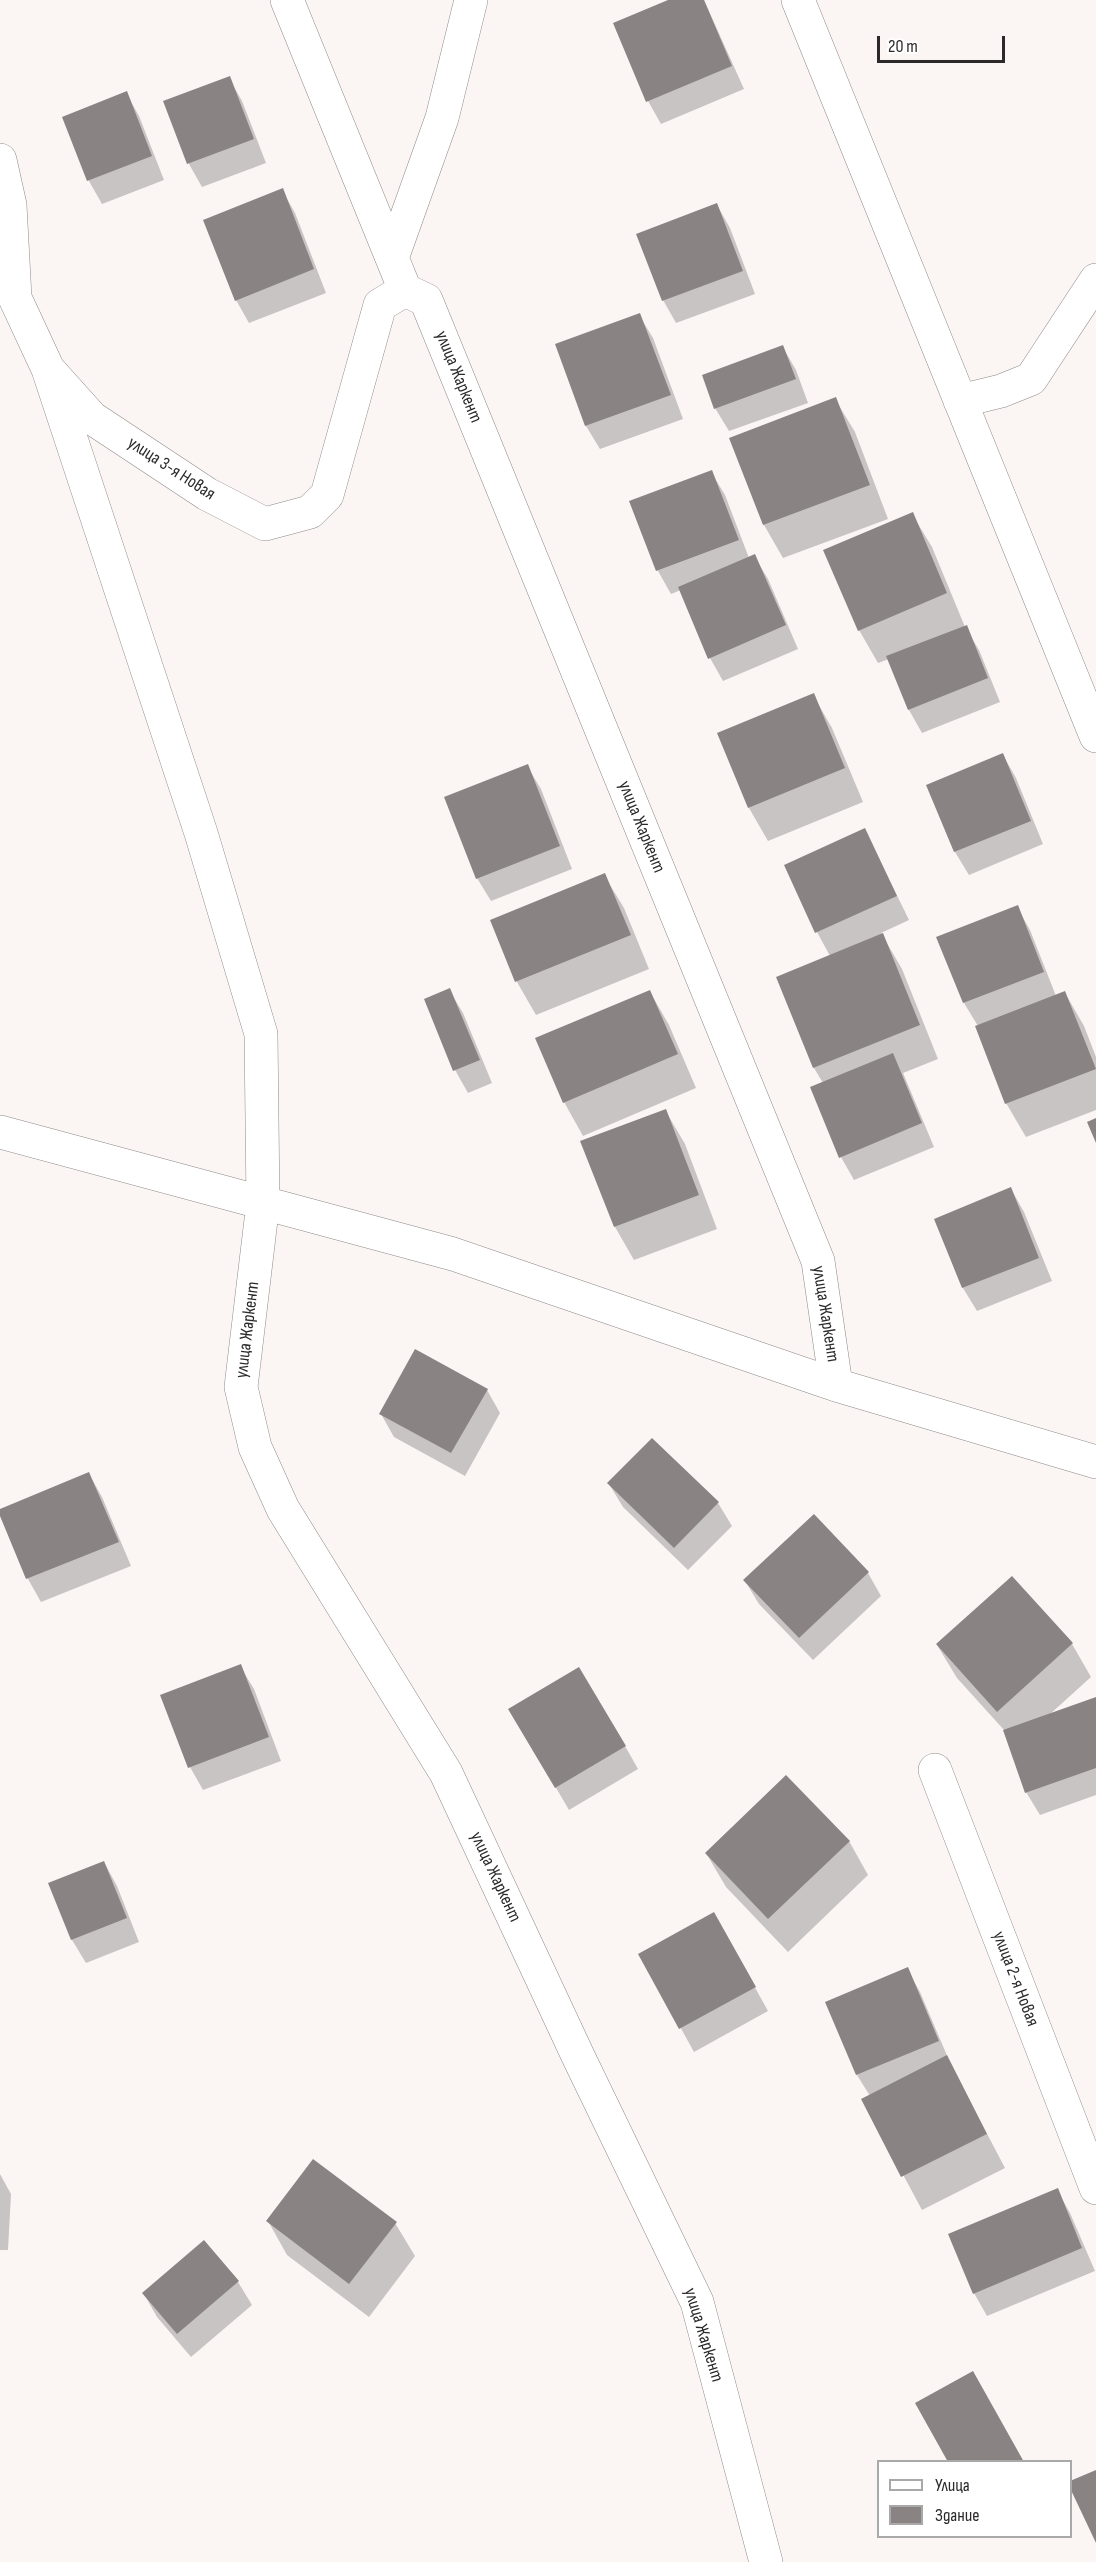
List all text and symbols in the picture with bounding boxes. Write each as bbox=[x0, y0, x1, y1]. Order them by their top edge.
scale bar bbox=[880, 24, 1008, 62]
text: 20 m bbox=[888, 36, 918, 57]
street label: улица Жаркент bbox=[430, 328, 486, 426]
street label: улица 3-я Новая bbox=[123, 433, 219, 505]
street label: улица Жаркент bbox=[613, 778, 669, 876]
street label: улица Жаркент bbox=[807, 1264, 843, 1364]
street label: улица Жаркент bbox=[231, 1281, 265, 1379]
street label: улица Жаркент bbox=[465, 1828, 525, 1926]
street label: улица 2-я Новая bbox=[987, 1928, 1043, 2030]
street label: улица Жаркент bbox=[678, 2285, 728, 2385]
legend bbox=[877, 2460, 1072, 2538]
text: Улица bbox=[935, 2475, 970, 2496]
text: Здание bbox=[935, 2505, 980, 2526]

